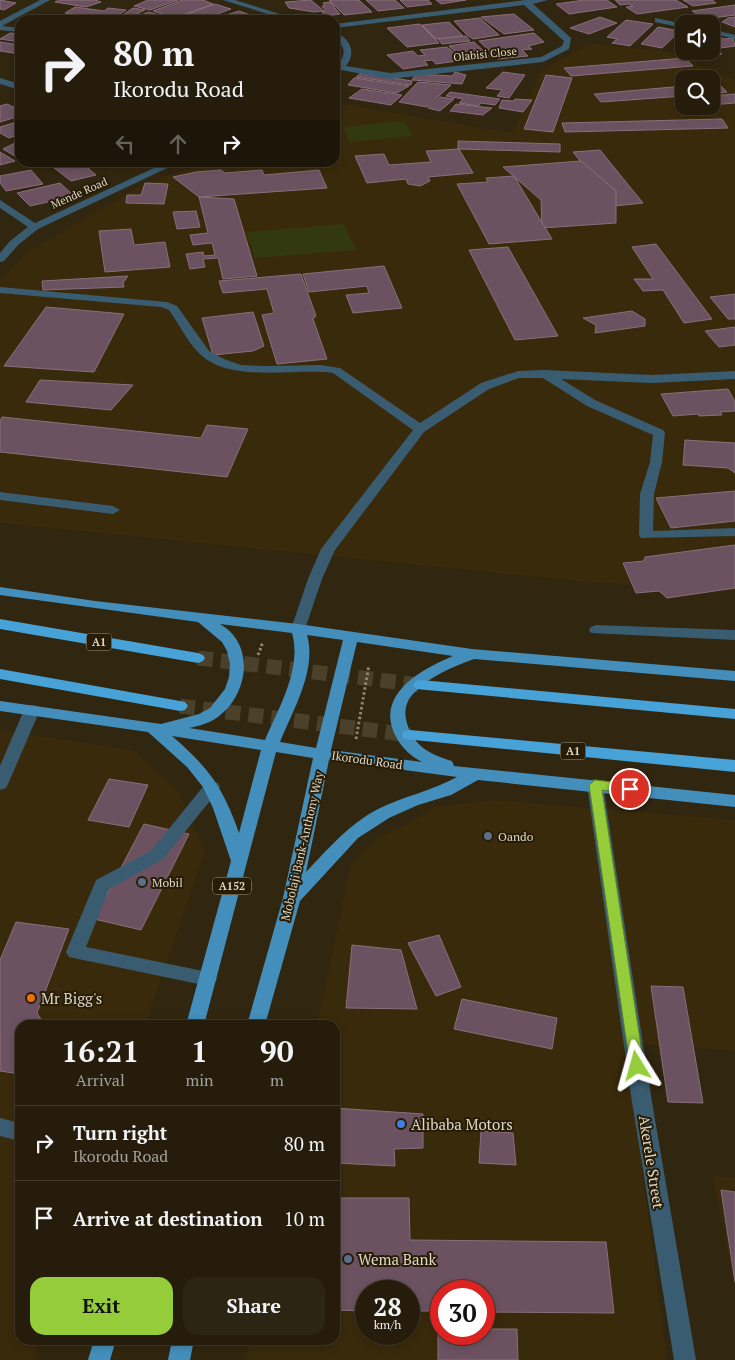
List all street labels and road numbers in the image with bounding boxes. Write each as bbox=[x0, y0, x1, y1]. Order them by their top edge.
street label: Olabisi Close bbox=[453, 44, 518, 64]
street label: Mende Road bbox=[49, 174, 109, 212]
road number: A1 bbox=[86, 634, 112, 650]
road number: A1 bbox=[560, 742, 586, 759]
street label: Ikorodu Road bbox=[331, 748, 404, 772]
street label: Mobolaji Bank-Anthony Way bbox=[277, 769, 327, 922]
road number: A152 bbox=[213, 878, 251, 894]
street label: Akerele Street bbox=[635, 1114, 669, 1211]

